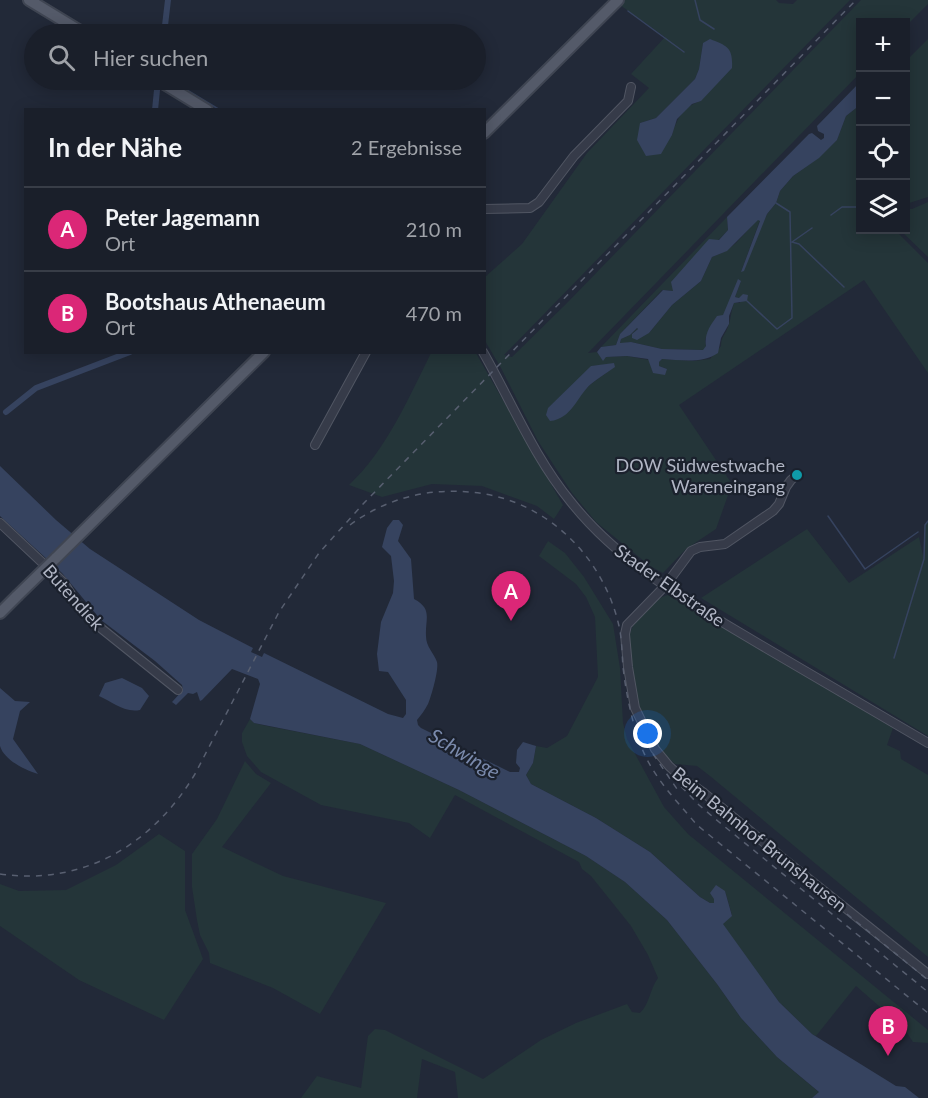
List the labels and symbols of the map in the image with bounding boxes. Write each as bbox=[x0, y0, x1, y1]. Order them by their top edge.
place label: DOW Südwestwache Wareneingang bbox=[616, 454, 785, 497]
marker: DOW Südwestwache Wareneingang bbox=[790, 468, 804, 482]
street label: Stader Elbstraße bbox=[611, 539, 729, 631]
street label: Butendiek bbox=[39, 560, 110, 635]
pin: A bbox=[492, 572, 530, 621]
your location bbox=[633, 719, 662, 748]
water label: Schwinge bbox=[425, 723, 505, 783]
street label: Beim Bahnhof Brunshausen bbox=[668, 762, 852, 916]
pin: B bbox=[868, 1006, 908, 1056]

